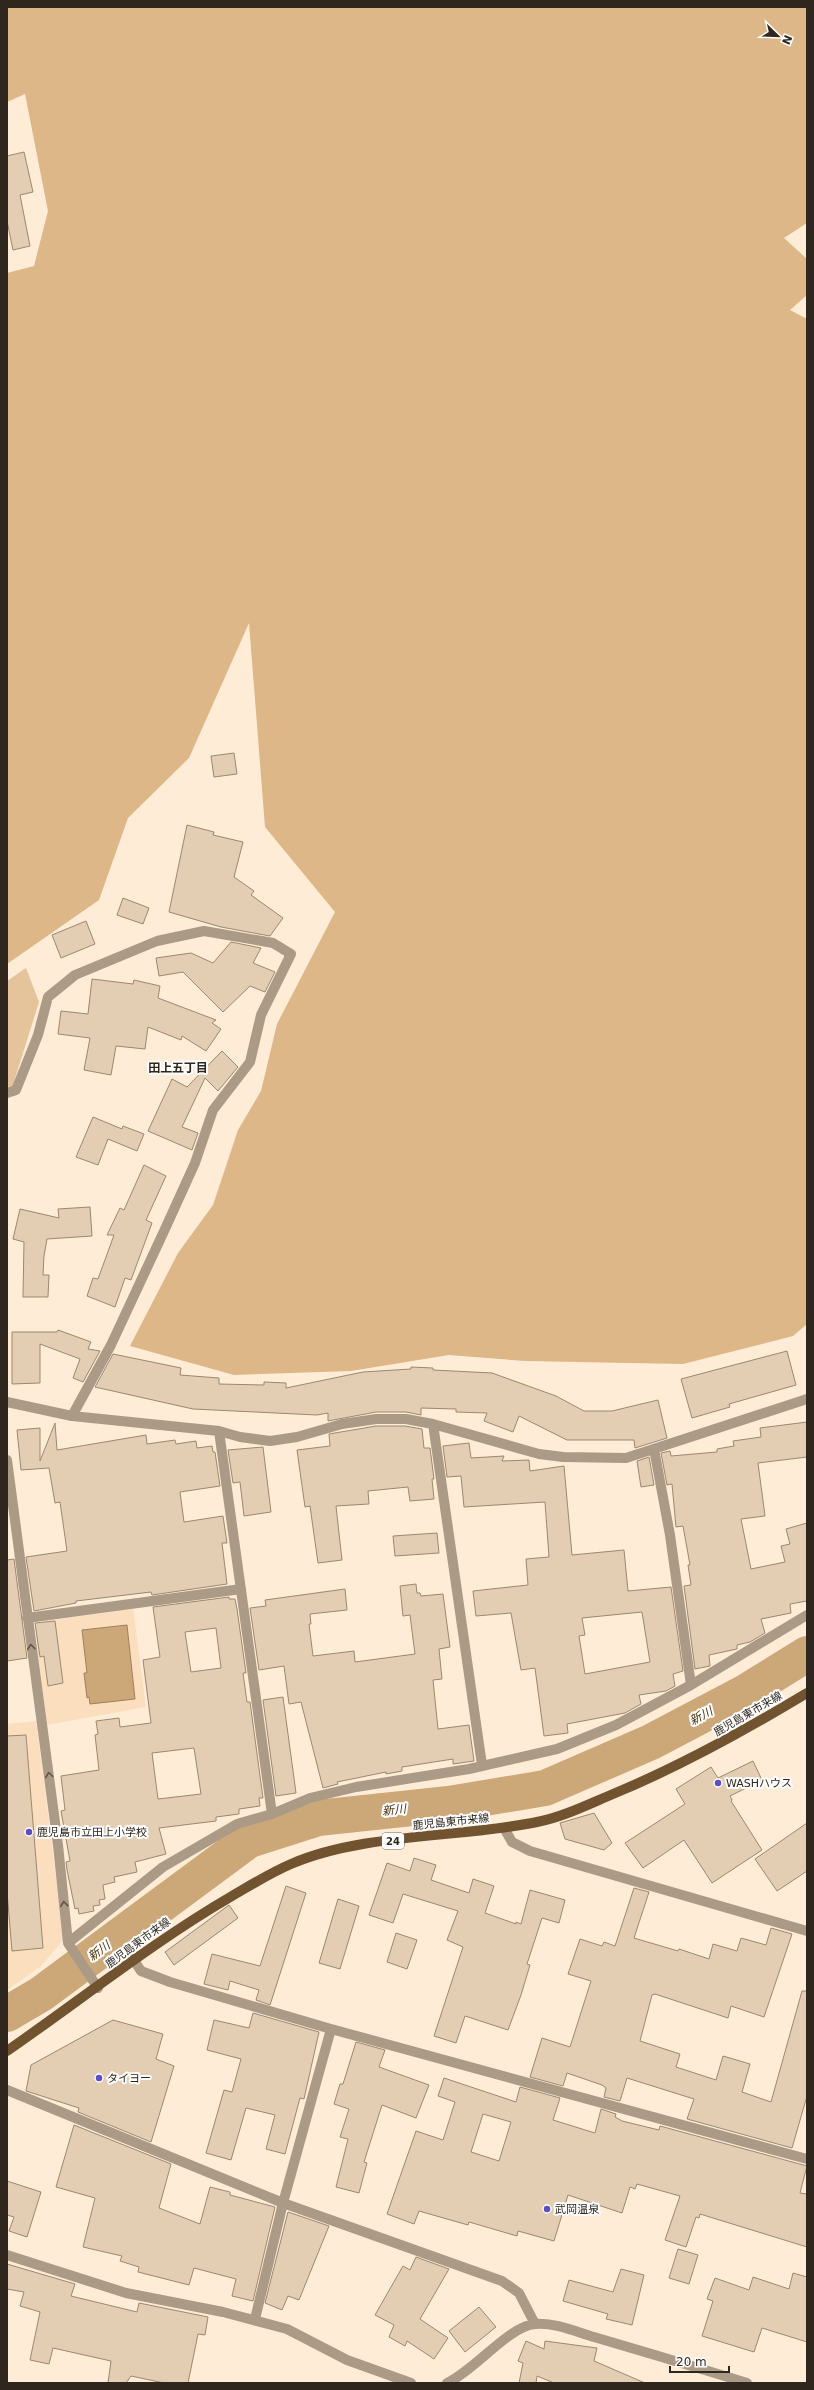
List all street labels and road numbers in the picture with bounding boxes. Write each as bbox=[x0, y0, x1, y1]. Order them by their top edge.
street label: 鹿児島東市来線 bbox=[711, 1689, 785, 1739]
street label: 鹿児島東市来線 bbox=[412, 1812, 490, 1832]
road number: 24 bbox=[382, 1833, 404, 1849]
street label: 鹿児島東市来線 bbox=[103, 1915, 173, 1971]

